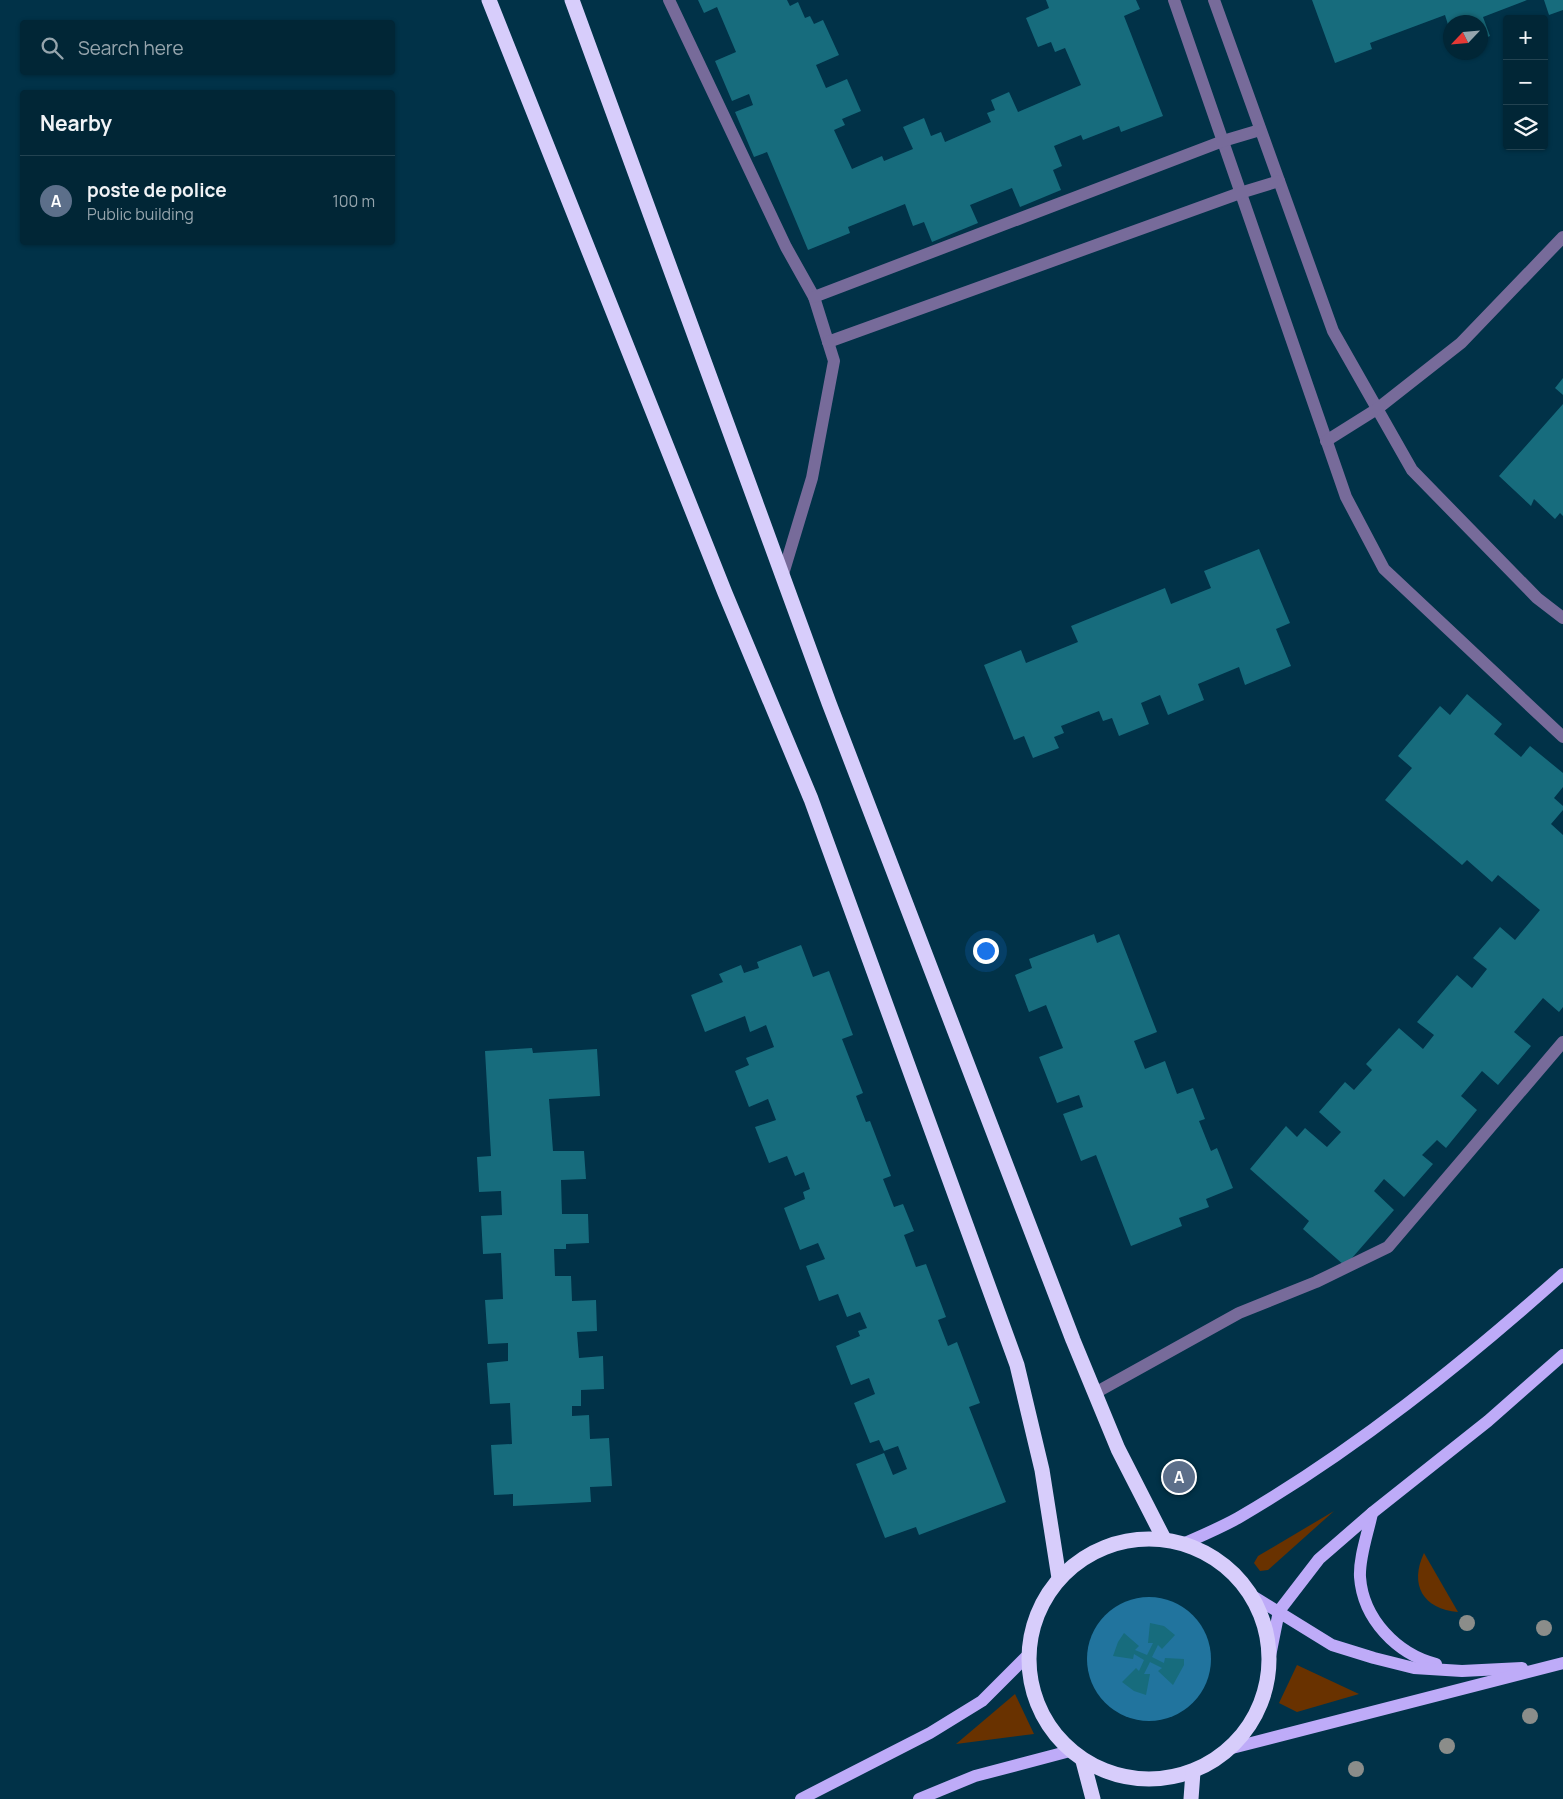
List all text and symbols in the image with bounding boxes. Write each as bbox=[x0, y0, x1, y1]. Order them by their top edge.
north arrow bbox=[1443, 15, 1488, 60]
map controls bbox=[1503, 15, 1548, 150]
button: + bbox=[1503, 15, 1548, 60]
search box bbox=[20, 20, 395, 75]
icon: search bbox=[38, 34, 66, 62]
text: Search here bbox=[78, 35, 184, 61]
button: − bbox=[1503, 60, 1548, 105]
button: layers bbox=[1503, 105, 1548, 150]
text: Nearby bbox=[40, 109, 112, 137]
text: poste de police bbox=[87, 177, 227, 203]
text: A bbox=[51, 190, 61, 212]
text: 100 m bbox=[332, 190, 375, 212]
text: Public building bbox=[87, 203, 194, 225]
your location bbox=[973, 938, 999, 964]
pin: A bbox=[1163, 1458, 1195, 1496]

